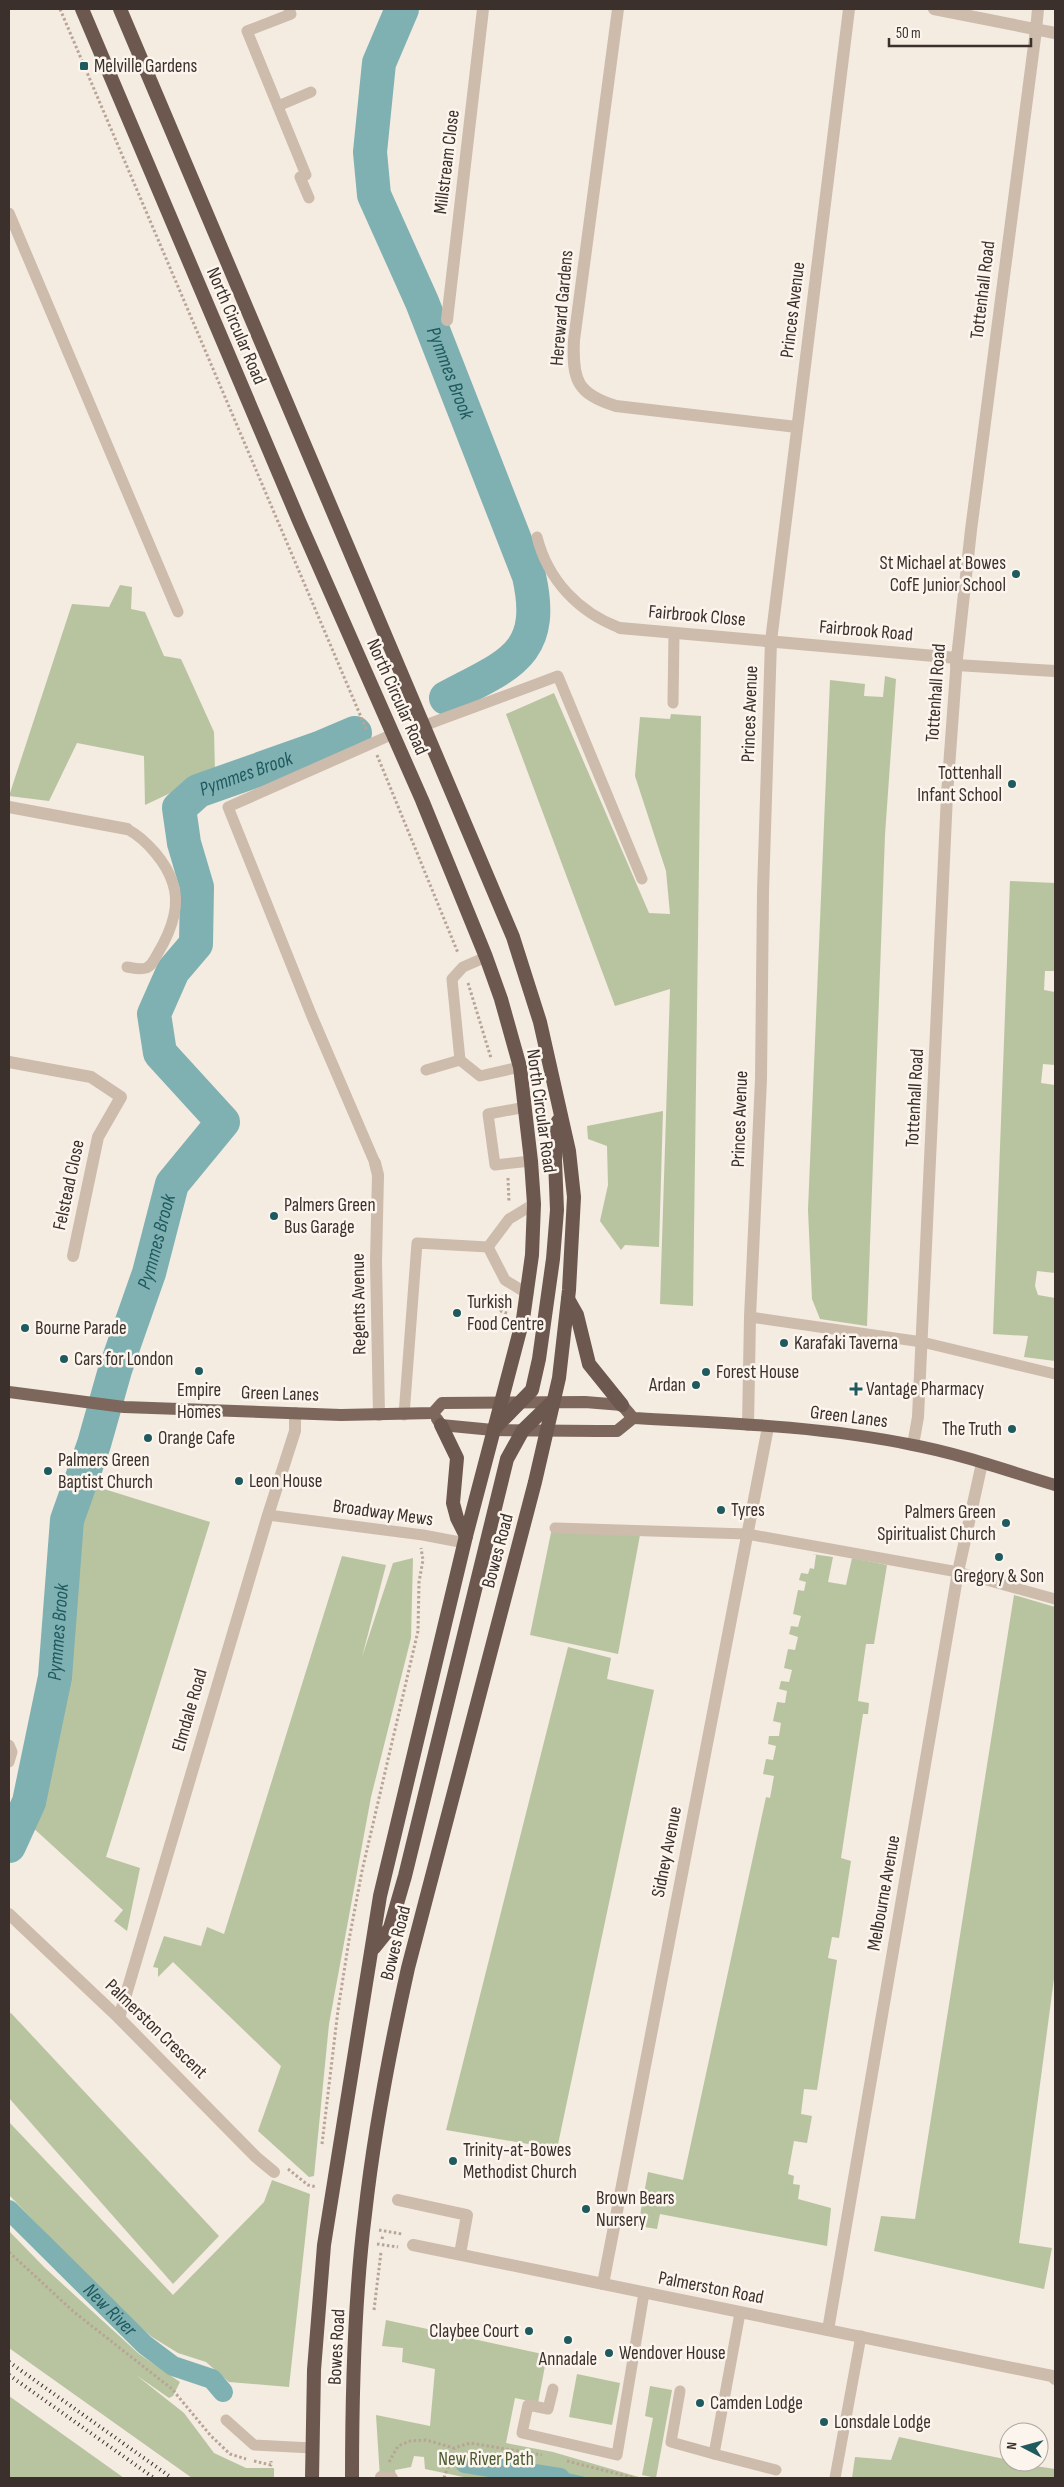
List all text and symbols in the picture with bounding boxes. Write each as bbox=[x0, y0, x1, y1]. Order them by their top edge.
scale bar bbox=[889, 15, 1032, 47]
text: 50 m bbox=[896, 24, 921, 43]
place label: Melville Gardens bbox=[94, 55, 198, 78]
marker: Melville Gardens bbox=[78, 60, 90, 72]
street label: Millstream Close bbox=[429, 109, 465, 215]
street label: Tottenhall Road bbox=[966, 240, 1000, 340]
street label: Hereward Gardens bbox=[545, 249, 579, 367]
street label: Princes Avenue bbox=[776, 261, 810, 359]
street label: North Circular Road bbox=[201, 264, 271, 388]
water label: Pymmes Brook bbox=[421, 324, 479, 423]
place label: St Michael at Bowes CofE Junior School bbox=[880, 552, 1006, 597]
marker: St Michael at Bowes CofE Junior School bbox=[1010, 568, 1022, 580]
street label: Fairbrook Close bbox=[648, 600, 746, 632]
street label: Fairbrook Road bbox=[818, 615, 914, 647]
street label: North Circular Road bbox=[361, 635, 433, 759]
street label: Tottenhall Road bbox=[921, 643, 951, 743]
street label: Princes Avenue bbox=[737, 665, 763, 763]
water label: Pymmes Brook bbox=[196, 746, 296, 802]
place label: Tottenhall Infant School bbox=[917, 762, 1002, 807]
marker: Tottenhall Infant School bbox=[1006, 778, 1018, 790]
street label: North Circular Road bbox=[521, 1048, 561, 1174]
street label: Tottenhall Road bbox=[901, 1048, 929, 1148]
street label: Princes Avenue bbox=[727, 1070, 753, 1168]
street label: Felstead Close bbox=[48, 1138, 90, 1232]
water label: Pymmes Brook bbox=[132, 1191, 181, 1292]
place label: Palmers Green Bus Garage bbox=[284, 1194, 376, 1239]
marker: Palmers Green Bus Garage bbox=[268, 1210, 280, 1222]
street label: Regents Avenue bbox=[347, 1253, 371, 1355]
place label: Turkish Food Centre bbox=[467, 1291, 544, 1336]
marker: Turkish Food Centre bbox=[451, 1307, 463, 1319]
place label: Bourne Parade bbox=[35, 1317, 127, 1340]
marker: Bourne Parade bbox=[19, 1322, 31, 1334]
place label: Karafaki Taverna bbox=[794, 1332, 898, 1355]
marker: Karafaki Taverna bbox=[778, 1337, 790, 1349]
place label: Cars for London bbox=[74, 1348, 173, 1371]
marker: Cars for London bbox=[58, 1353, 70, 1365]
place label: Forest House bbox=[716, 1361, 799, 1384]
marker: Empire Homes bbox=[193, 1365, 205, 1377]
marker: Forest House bbox=[700, 1366, 712, 1378]
place label: Ardan bbox=[648, 1374, 686, 1397]
place label: Vantage Pharmacy bbox=[866, 1378, 985, 1401]
place label: Empire Homes bbox=[177, 1379, 221, 1424]
marker: Ardan bbox=[690, 1379, 702, 1391]
street label: Green Lanes bbox=[241, 1381, 320, 1407]
marker: Vantage Pharmacy bbox=[850, 1383, 862, 1395]
street label: Green Lanes bbox=[809, 1401, 889, 1433]
place label: The Truth bbox=[942, 1418, 1002, 1441]
marker: The Truth bbox=[1006, 1423, 1018, 1435]
place label: Orange Cafe bbox=[158, 1427, 235, 1450]
marker: Orange Cafe bbox=[142, 1432, 154, 1444]
place label: Palmers Green Baptist Church bbox=[58, 1449, 153, 1494]
marker: Palmers Green Baptist Church bbox=[42, 1465, 54, 1477]
place label: Leon House bbox=[249, 1470, 322, 1493]
marker: Leon House bbox=[233, 1475, 245, 1487]
street label: Broadway Mews bbox=[331, 1495, 435, 1531]
place label: Tyres bbox=[731, 1499, 765, 1522]
place label: Palmers Green Spiritualist Church bbox=[877, 1501, 996, 1546]
marker: Tyres bbox=[715, 1504, 727, 1516]
street label: Bowes Road bbox=[477, 1511, 519, 1591]
marker: Palmers Green Spiritualist Church bbox=[1000, 1517, 1012, 1529]
marker: Gregory & Son bbox=[993, 1551, 1005, 1563]
place label: Gregory & Son bbox=[954, 1565, 1044, 1588]
water label: Pymmes Brook bbox=[43, 1582, 74, 1681]
street label: Elmdale Road bbox=[167, 1666, 213, 1754]
street label: Sidney Avenue bbox=[647, 1805, 687, 1899]
street label: Melbourne Avenue bbox=[863, 1833, 905, 1953]
street label: Bowes Road bbox=[376, 1903, 416, 1983]
street label: Palmerston Crescent bbox=[100, 1974, 212, 2084]
place label: Trinity-at-Bowes Methodist Church bbox=[463, 2139, 577, 2184]
marker: Trinity-at-Bowes Methodist Church bbox=[447, 2155, 459, 2167]
place label: Brown Bears Nursery bbox=[596, 2187, 675, 2232]
marker: Brown Bears Nursery bbox=[580, 2203, 592, 2215]
street label: Palmerston Road bbox=[656, 2267, 766, 2309]
water label: New River bbox=[78, 2278, 142, 2343]
street label: Bowes Road bbox=[324, 2308, 350, 2386]
place label: Claybee Court bbox=[429, 2320, 519, 2343]
marker: Claybee Court bbox=[523, 2325, 535, 2337]
marker: Annadale bbox=[562, 2334, 574, 2346]
place label: Wendover House bbox=[619, 2342, 726, 2365]
marker: Wendover House bbox=[603, 2347, 615, 2359]
place label: Annadale bbox=[538, 2348, 597, 2371]
place label: Camden Lodge bbox=[710, 2392, 803, 2415]
marker: Camden Lodge bbox=[694, 2397, 706, 2409]
place label: Lonsdale Lodge bbox=[834, 2411, 931, 2434]
marker: Lonsdale Lodge bbox=[818, 2416, 830, 2428]
north arrow bbox=[999, 2422, 1049, 2472]
text: N bbox=[1003, 2441, 1020, 2450]
park label: New River Path bbox=[438, 2448, 534, 2471]

